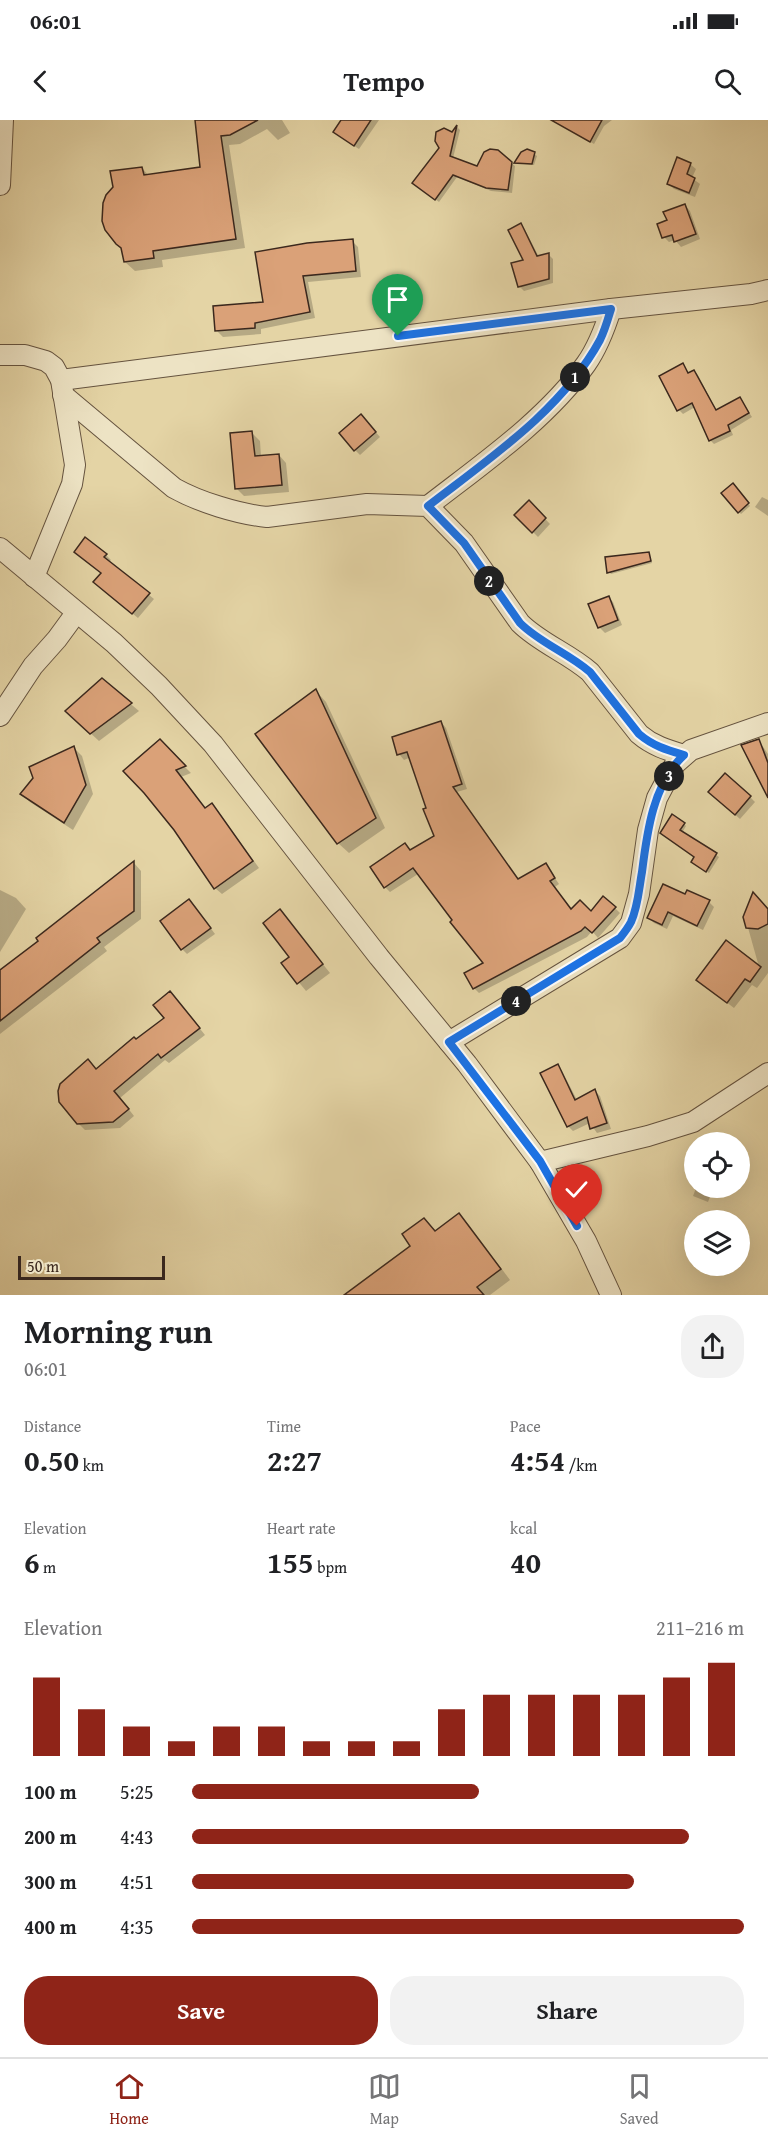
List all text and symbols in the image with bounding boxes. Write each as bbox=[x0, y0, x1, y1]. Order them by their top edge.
text: 06:01 bbox=[30, 5, 82, 37]
text: Tempo bbox=[344, 61, 425, 101]
icon: back bbox=[24, 65, 57, 98]
icon: search bbox=[711, 65, 744, 98]
pin bbox=[372, 274, 423, 336]
icon: arrive bbox=[381, 283, 414, 316]
pin: 1 bbox=[560, 362, 590, 392]
text: 1 bbox=[571, 365, 579, 389]
pin: 2 bbox=[474, 566, 504, 596]
text: 2 bbox=[485, 569, 493, 593]
pin: 3 bbox=[654, 761, 684, 791]
text: 3 bbox=[665, 764, 673, 788]
pin: 4 bbox=[501, 986, 531, 1016]
text: 4 bbox=[512, 989, 520, 1013]
map controls bbox=[684, 1132, 750, 1276]
button: locate bbox=[684, 1132, 750, 1198]
pin bbox=[551, 1164, 602, 1226]
icon: check bbox=[560, 1173, 593, 1206]
button: layers bbox=[684, 1210, 750, 1276]
scale bar bbox=[18, 1253, 165, 1280]
text: 50 m bbox=[27, 1254, 59, 1278]
text: Morning run bbox=[24, 1307, 213, 1355]
button: share bbox=[681, 1315, 744, 1378]
text: 06:01 bbox=[24, 1354, 67, 1383]
text: Distance bbox=[24, 1414, 81, 1438]
text: Time bbox=[267, 1414, 301, 1438]
text: Pace bbox=[510, 1414, 541, 1438]
text: 0.50 bbox=[24, 1438, 79, 1482]
text: 2:27 bbox=[267, 1438, 322, 1482]
text: 4:54 bbox=[510, 1438, 565, 1482]
text: km bbox=[79, 1453, 104, 1477]
text: /km bbox=[565, 1453, 597, 1477]
text: Elevation bbox=[24, 1516, 87, 1540]
text: Heart rate bbox=[267, 1516, 336, 1540]
text: kcal bbox=[510, 1516, 537, 1540]
text: 6 bbox=[24, 1540, 40, 1584]
text: 155 bbox=[267, 1540, 314, 1584]
text: 40 bbox=[510, 1540, 541, 1584]
text: m bbox=[40, 1555, 56, 1579]
text: bpm bbox=[314, 1555, 347, 1579]
text: Elevation bbox=[24, 1613, 102, 1642]
text: 211–216 m bbox=[656, 1613, 744, 1642]
text: 100 m bbox=[24, 1777, 77, 1806]
text: 5:25 bbox=[120, 1777, 154, 1806]
text: 200 m bbox=[24, 1822, 77, 1851]
text: 4:43 bbox=[120, 1822, 154, 1851]
text: 300 m bbox=[24, 1867, 77, 1896]
text: 4:51 bbox=[120, 1867, 154, 1896]
text: 400 m bbox=[24, 1912, 77, 1941]
text: 4:35 bbox=[120, 1912, 154, 1941]
button: Save bbox=[24, 1976, 378, 2045]
button: Share bbox=[390, 1976, 744, 2045]
tab: Home bbox=[109, 2070, 149, 2130]
tab: Map bbox=[368, 2070, 401, 2130]
tab: Saved bbox=[620, 2070, 659, 2130]

